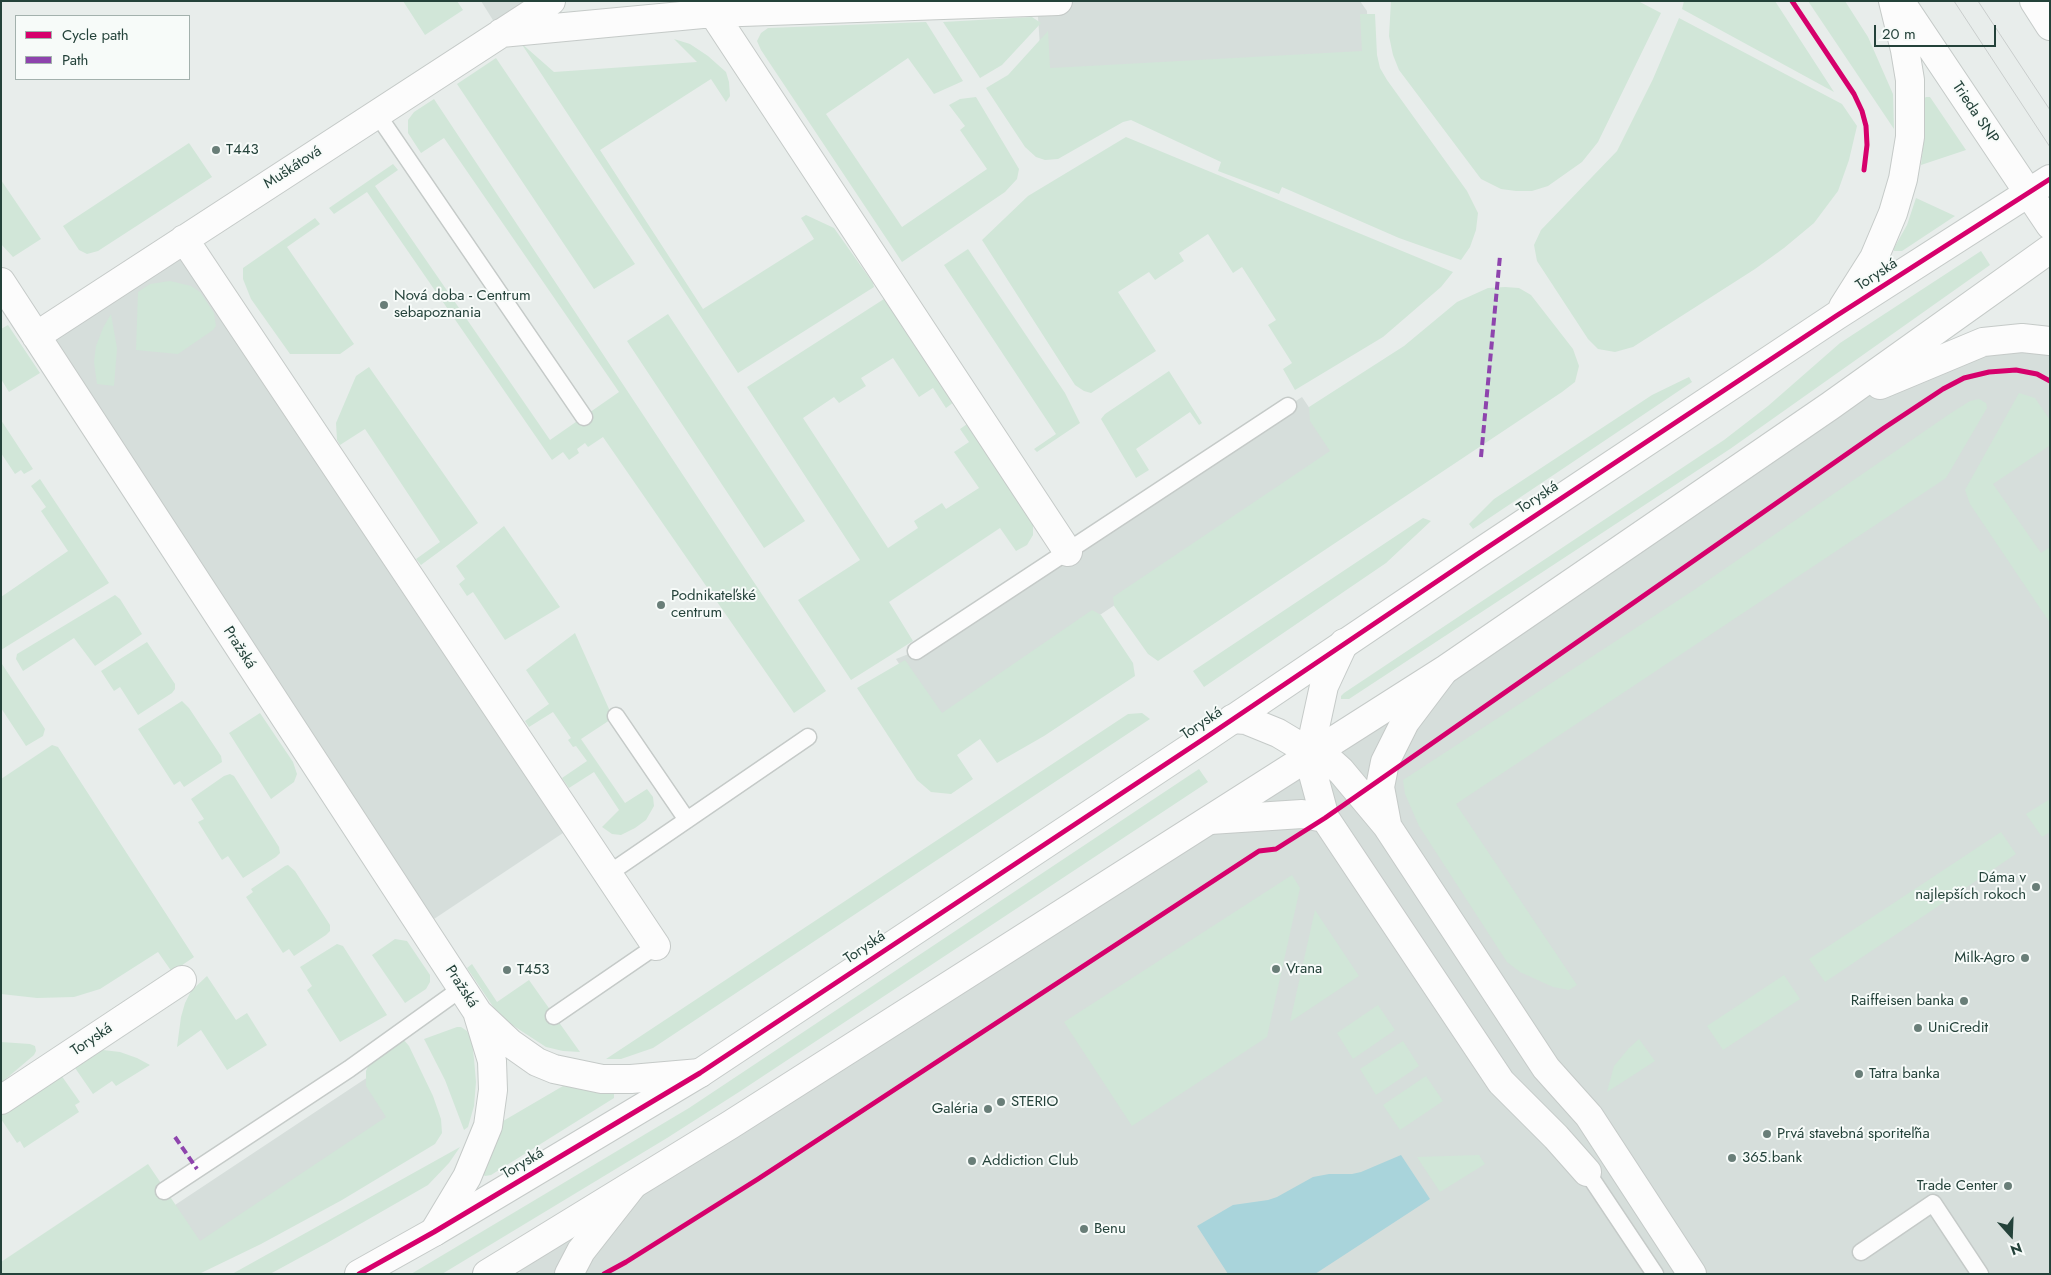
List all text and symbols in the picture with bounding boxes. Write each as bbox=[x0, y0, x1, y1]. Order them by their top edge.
legend bbox=[15, 15, 190, 80]
scale bar bbox=[1876, 15, 1998, 47]
text: 20 m bbox=[1882, 23, 1916, 45]
text: Cycle path bbox=[62, 24, 129, 46]
text: Path bbox=[62, 49, 88, 71]
street label: Trieda SNP bbox=[1948, 79, 2002, 147]
place label: T443 bbox=[226, 141, 259, 159]
street label: Muškátová bbox=[261, 143, 325, 193]
marker: T443 bbox=[210, 144, 222, 156]
street label: Toryská bbox=[1853, 255, 1901, 295]
place label: Nová doba - Centrum sebapoznania bbox=[394, 287, 531, 322]
marker: Nová doba - Centrum sebapoznania bbox=[378, 299, 390, 311]
street label: Toryská bbox=[1514, 478, 1562, 518]
place label: Podnikateľské centrum bbox=[671, 587, 756, 622]
marker: Podnikateľské centrum bbox=[655, 599, 667, 611]
street label: Pražská bbox=[219, 623, 259, 673]
street label: Toryská bbox=[1178, 704, 1226, 744]
place label: Dáma v najlepších rokoch bbox=[1915, 869, 2026, 904]
marker: Dáma v najlepších rokoch bbox=[2030, 881, 2042, 893]
street label: Toryská bbox=[841, 928, 889, 968]
place label: Milk-Agro bbox=[1954, 949, 2015, 967]
marker: Milk-Agro bbox=[2019, 952, 2031, 964]
place label: Vrana bbox=[1286, 960, 1322, 978]
place label: T453 bbox=[517, 961, 549, 979]
street label: Pražská bbox=[441, 962, 481, 1012]
marker: Vrana bbox=[1270, 963, 1282, 975]
marker: T453 bbox=[501, 964, 513, 976]
place label: Raiffeisen banka bbox=[1851, 992, 1954, 1010]
marker: Raiffeisen banka bbox=[1958, 995, 1970, 1007]
place label: UniCredit bbox=[1928, 1019, 1988, 1037]
street label: Toryská bbox=[68, 1020, 116, 1060]
marker: UniCredit bbox=[1912, 1022, 1924, 1034]
place label: Tatra banka bbox=[1869, 1065, 1940, 1083]
marker: Tatra banka bbox=[1853, 1068, 1865, 1080]
place label: STERIO bbox=[1011, 1093, 1058, 1111]
marker: STERIO bbox=[995, 1096, 1007, 1108]
place label: Galéria bbox=[932, 1100, 978, 1118]
marker: Galéria bbox=[982, 1103, 994, 1115]
place label: Prvá stavebná sporiteľňa bbox=[1777, 1125, 1930, 1143]
marker: Prvá stavebná sporiteľňa bbox=[1761, 1128, 1773, 1140]
street label: Toryská bbox=[499, 1144, 547, 1184]
place label: 365.bank bbox=[1742, 1149, 1802, 1167]
place label: Addiction Club bbox=[982, 1152, 1078, 1170]
marker: 365.bank bbox=[1726, 1152, 1738, 1164]
marker: Addiction Club bbox=[966, 1155, 978, 1167]
place label: Trade Center bbox=[1917, 1177, 1998, 1195]
marker: Trade Center bbox=[2002, 1180, 2014, 1192]
north arrow bbox=[1986, 1210, 2036, 1260]
place label: Benu bbox=[1094, 1220, 1126, 1238]
marker: Benu bbox=[1078, 1223, 1090, 1235]
text: N bbox=[2007, 1238, 2025, 1260]

